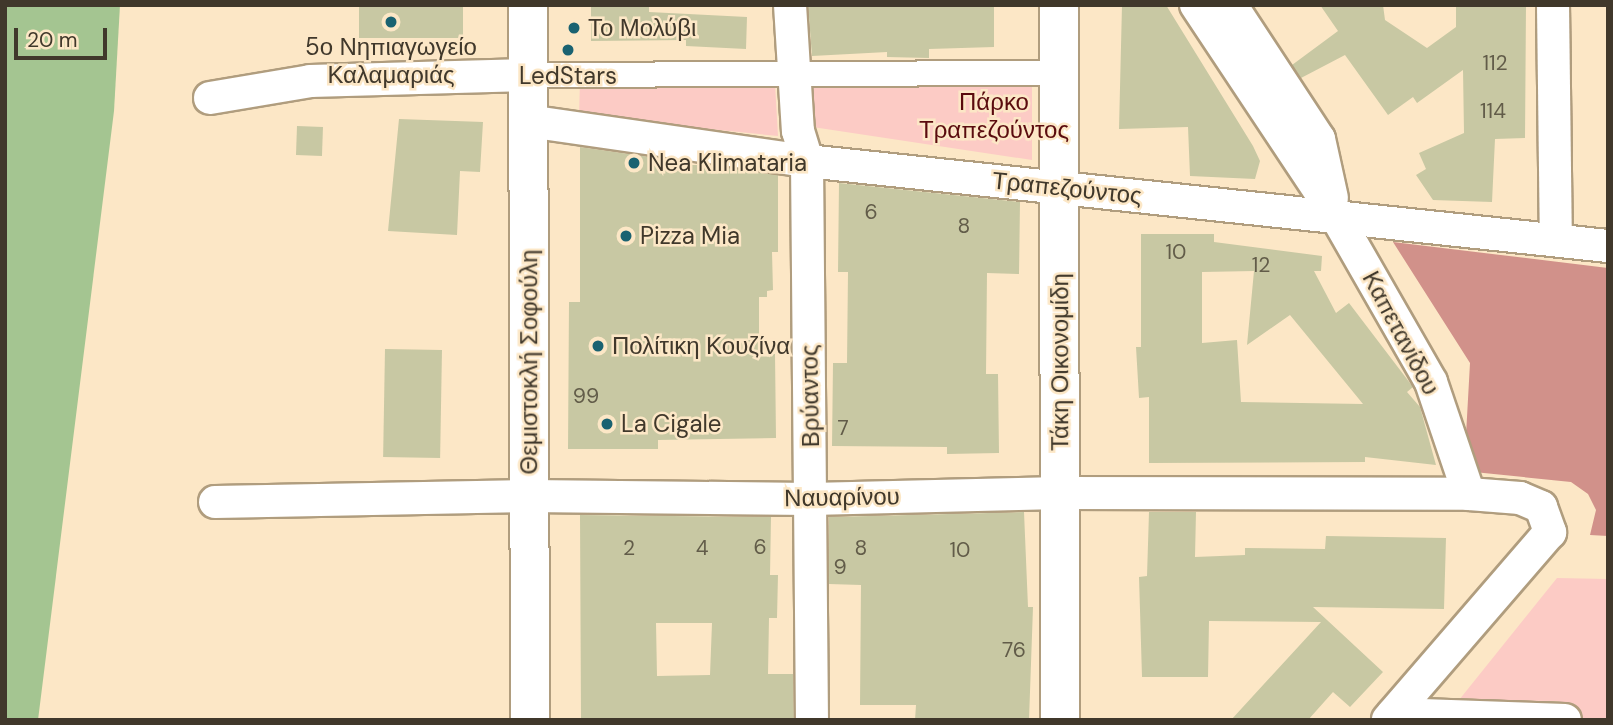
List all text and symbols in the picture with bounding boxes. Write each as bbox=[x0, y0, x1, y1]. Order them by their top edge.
scale bar bbox=[18, 14, 110, 58]
marker: 5ο Νηπιαγωγείο Καλαμαριάς bbox=[383, 14, 399, 30]
place label: Το Μολύβι bbox=[588, 14, 696, 42]
marker: Το Μολύβι bbox=[566, 20, 582, 36]
text: 20 m bbox=[27, 26, 78, 54]
place label: 5ο Νηπιαγωγείο Καλαμαριάς bbox=[305, 33, 477, 89]
marker: LedStars bbox=[560, 42, 576, 58]
house number: 112 bbox=[1482, 50, 1508, 76]
place label: LedStars bbox=[519, 62, 617, 90]
park label: Πάρκο Τραπεζούντος bbox=[919, 88, 1069, 144]
house number: 114 bbox=[1480, 98, 1506, 124]
place label: Nea Klimataria bbox=[648, 149, 807, 177]
marker: Nea Klimataria bbox=[626, 155, 642, 171]
street label: Τραπεζούντος bbox=[991, 166, 1143, 210]
house number: 6 bbox=[864, 199, 878, 225]
house number: 8 bbox=[958, 213, 970, 239]
place label: Pizza Mia bbox=[640, 222, 740, 250]
marker: Pizza Mia bbox=[618, 228, 634, 244]
house number: 10 bbox=[1166, 239, 1186, 265]
street label: Θεμιστοκλή Σοφούλη bbox=[515, 249, 543, 475]
house number: 12 bbox=[1252, 252, 1270, 278]
street label: Καπετανίδου bbox=[1356, 266, 1446, 400]
street label: Τάκη Οικονομίδη bbox=[1046, 273, 1074, 451]
place label: Πολίτικη Κουζίνα bbox=[612, 332, 790, 360]
marker: Πολίτικη Κουζίνα bbox=[590, 338, 606, 354]
street label: Βρύαντος bbox=[795, 344, 825, 448]
house number: 99 bbox=[573, 383, 599, 409]
place label: La Cigale bbox=[621, 410, 721, 438]
house number: 7 bbox=[837, 415, 849, 441]
marker: La Cigale bbox=[599, 416, 615, 432]
street label: Ναυαρίνου bbox=[784, 482, 900, 512]
house number: 6 bbox=[753, 534, 767, 560]
house number: 2 bbox=[623, 535, 635, 561]
house number: 4 bbox=[696, 535, 708, 561]
house number: 8 bbox=[855, 535, 867, 561]
house number: 10 bbox=[950, 537, 970, 563]
house number: 9 bbox=[833, 554, 847, 580]
house number: 76 bbox=[1002, 637, 1026, 663]

